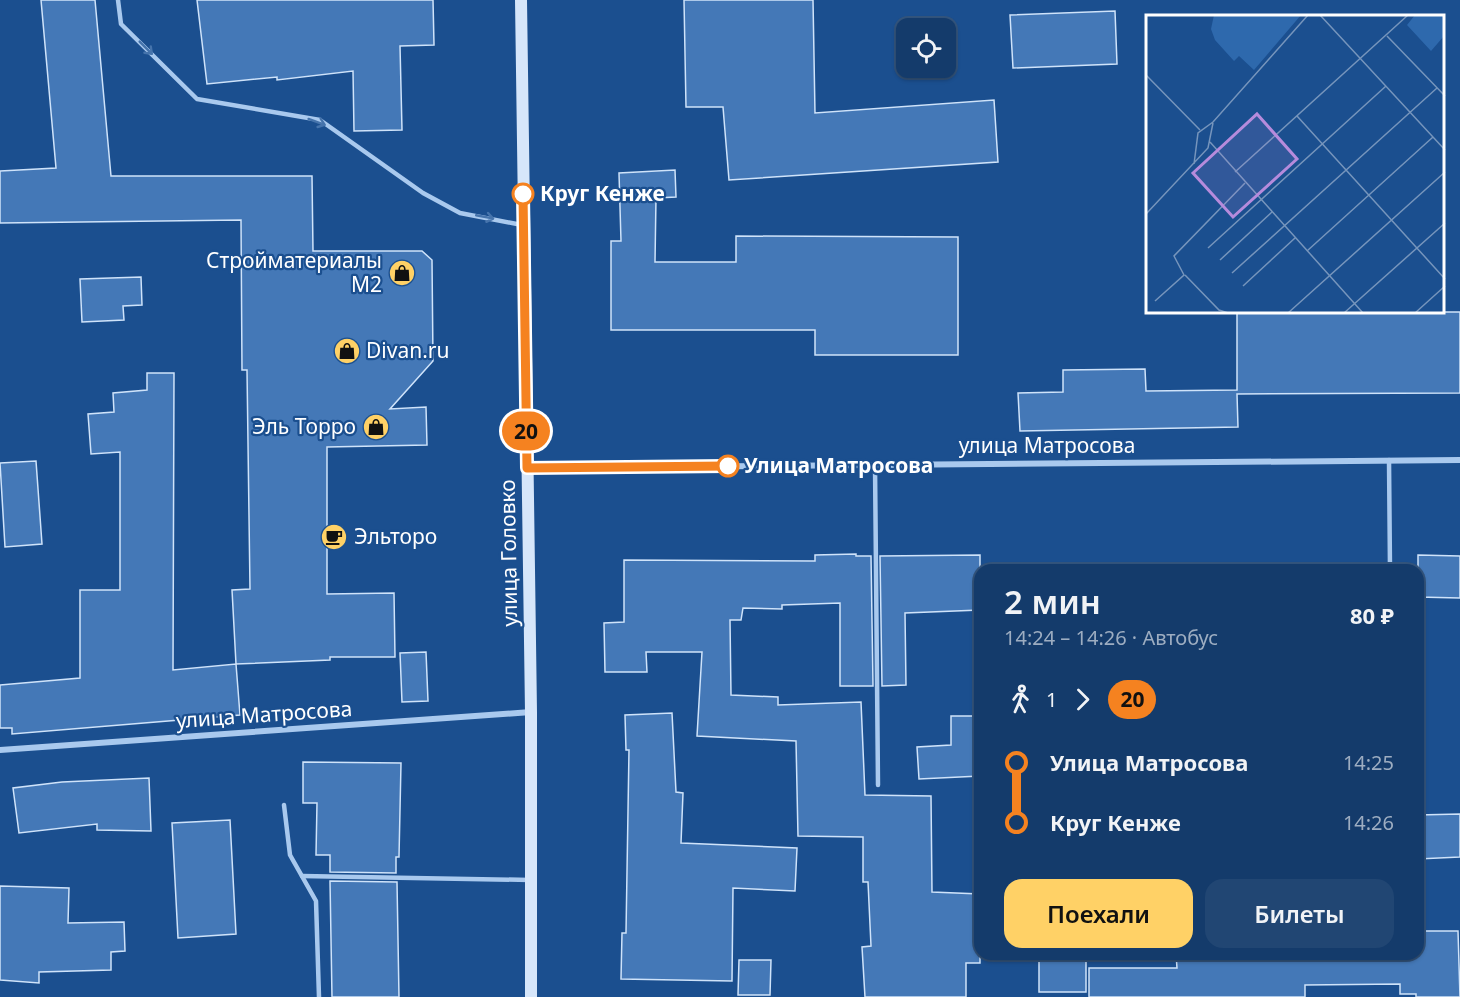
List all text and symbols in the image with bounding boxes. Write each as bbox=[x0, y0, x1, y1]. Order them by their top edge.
inset map bbox=[1146, 15, 1445, 314]
map controls bbox=[896, 18, 956, 78]
button: locate bbox=[896, 18, 956, 78]
one-way arrow bbox=[138, 41, 153, 56]
one-way arrow bbox=[308, 117, 326, 128]
place label: Круг Кенже bbox=[540, 179, 665, 207]
marker: Круг Кенже bbox=[512, 183, 534, 205]
one-way arrow bbox=[474, 212, 494, 223]
place label: Стройматериалы М2 bbox=[206, 246, 382, 298]
shop icon: Стройматериалы М2 bbox=[387, 258, 417, 288]
shop icon: Divan.ru bbox=[332, 336, 362, 366]
place label: Divan.ru bbox=[366, 336, 449, 364]
place label: Эль Торро bbox=[252, 412, 356, 440]
shop icon: Эль Торро bbox=[361, 412, 391, 442]
line badge: 20 bbox=[499, 412, 553, 450]
text: 20 bbox=[514, 417, 538, 445]
street label: улица Матросова bbox=[959, 431, 1135, 459]
place label: Улица Матросова bbox=[744, 451, 933, 479]
marker: Улица Матросова bbox=[717, 455, 739, 477]
street label: улица Головко bbox=[493, 479, 523, 627]
cafe icon: Эльторо bbox=[319, 522, 349, 552]
place label: Эльторо bbox=[354, 522, 437, 550]
text: 2 мин bbox=[1004, 579, 1101, 624]
text: 80 ₽ bbox=[1350, 600, 1394, 630]
text: 14:24 – 14:26 · Автобус bbox=[1004, 624, 1218, 651]
icon: walk bbox=[1004, 683, 1037, 716]
icon: forward bbox=[1066, 683, 1099, 716]
text: 20 bbox=[1120, 685, 1144, 713]
text: 1 bbox=[1046, 686, 1057, 713]
street label: улица Матросова bbox=[175, 694, 353, 734]
text: Улица Матросова bbox=[1050, 747, 1248, 777]
text: 14:25 bbox=[1343, 749, 1394, 776]
text: Круг Кенже bbox=[1050, 807, 1181, 837]
text: 14:26 bbox=[1343, 809, 1394, 836]
button: Поехали bbox=[1004, 879, 1193, 948]
button: Билеты bbox=[1205, 879, 1394, 948]

